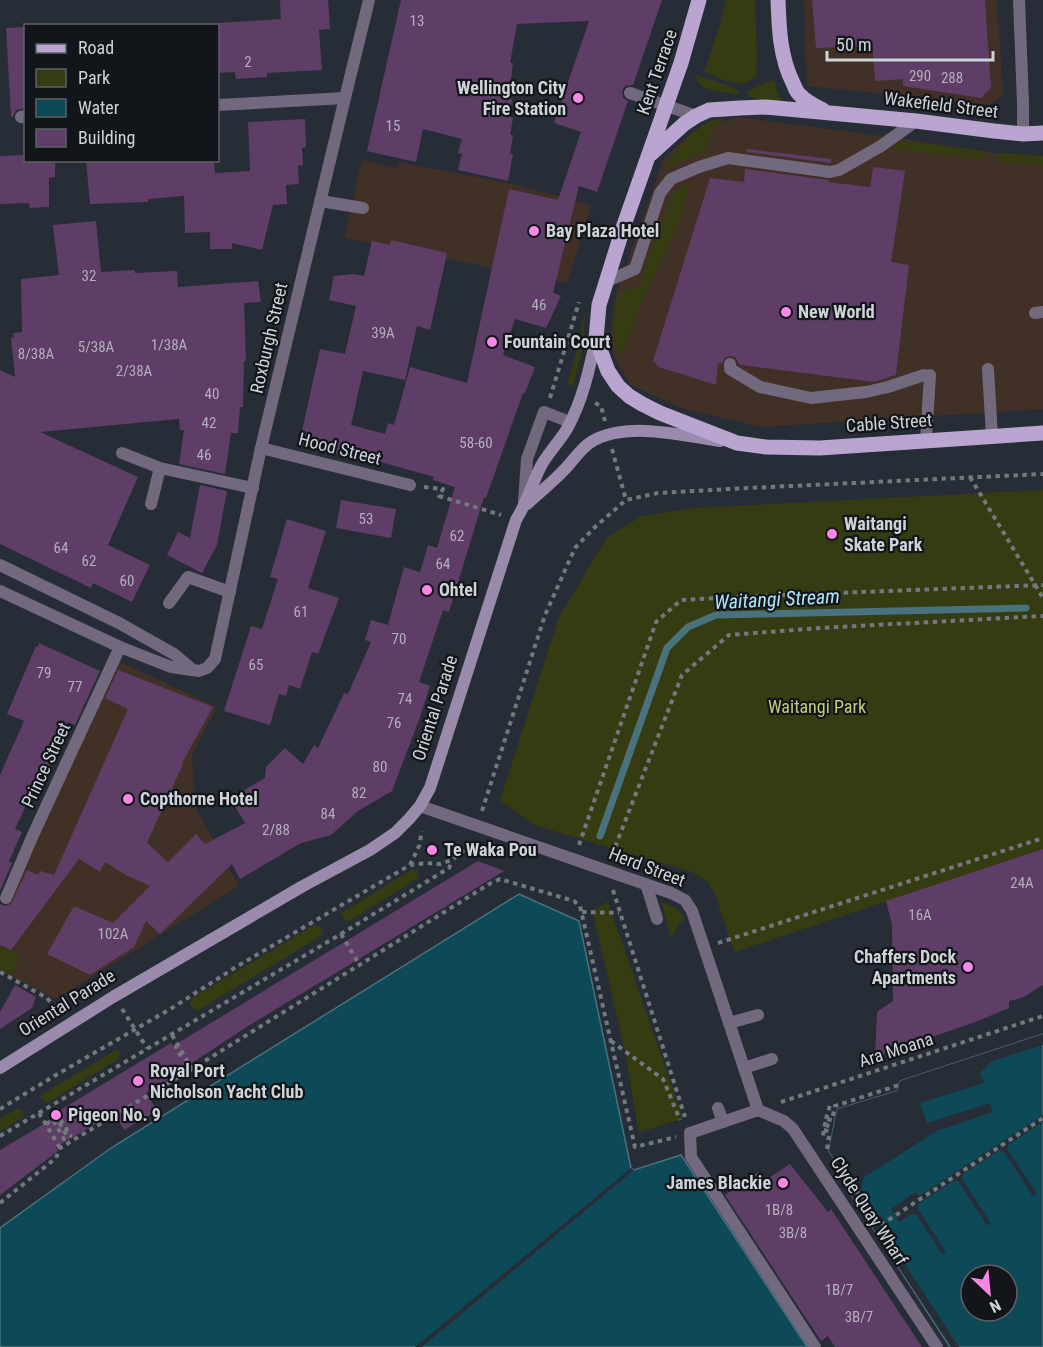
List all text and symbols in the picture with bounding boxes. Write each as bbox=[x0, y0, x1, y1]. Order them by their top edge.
house number: 13 bbox=[410, 12, 424, 30]
legend bbox=[24, 24, 219, 162]
scale bar bbox=[827, 24, 994, 62]
street label: Kent Terrace bbox=[632, 26, 681, 117]
text: 50 m bbox=[836, 34, 871, 55]
text: Road bbox=[78, 37, 114, 58]
house number: 2 bbox=[244, 53, 252, 71]
text: Park bbox=[78, 67, 110, 88]
house number: 290 bbox=[909, 67, 931, 85]
house number: 288 bbox=[941, 69, 963, 87]
place label: Wellington City Fire Station bbox=[457, 77, 566, 119]
street label: Wakefield Street bbox=[883, 87, 999, 122]
marker: Wellington City Fire Station bbox=[571, 91, 585, 105]
text: Water bbox=[78, 97, 120, 118]
house number: 15 bbox=[386, 117, 400, 135]
text: Building bbox=[78, 127, 135, 148]
place label: Bay Plaza Hotel bbox=[546, 220, 659, 241]
marker: Bay Plaza Hotel bbox=[527, 224, 541, 238]
house number: 32 bbox=[82, 267, 96, 285]
street label: Roxburgh Street bbox=[246, 280, 291, 395]
house number: 46 bbox=[532, 296, 546, 314]
place label: New World bbox=[798, 301, 875, 322]
marker: New World bbox=[779, 305, 793, 319]
house number: 39A bbox=[371, 324, 395, 342]
place label: Fountain Court bbox=[504, 331, 611, 352]
marker: Fountain Court bbox=[485, 335, 499, 349]
house number: 1/38A bbox=[151, 336, 188, 354]
house number: 5/38A bbox=[78, 338, 115, 356]
house number: 8/38A bbox=[18, 345, 55, 363]
house number: 2/38A bbox=[116, 362, 153, 380]
house number: 40 bbox=[205, 385, 219, 403]
street label: Cable Street bbox=[845, 409, 933, 436]
house number: 42 bbox=[202, 414, 216, 432]
street label: Hood Street bbox=[297, 428, 384, 469]
house number: 58-60 bbox=[459, 434, 493, 452]
house number: 46 bbox=[197, 446, 211, 464]
house number: 53 bbox=[359, 510, 373, 528]
place label: Waitangi Skate Park bbox=[844, 513, 923, 555]
house number: 62 bbox=[450, 527, 464, 545]
marker: Waitangi Skate Park bbox=[825, 527, 839, 541]
house number: 64 bbox=[54, 539, 68, 557]
house number: 62 bbox=[82, 552, 96, 570]
house number: 64 bbox=[436, 555, 450, 573]
house number: 60 bbox=[120, 572, 134, 590]
place label: Ohtel bbox=[439, 579, 477, 600]
marker: Ohtel bbox=[420, 583, 434, 597]
water label: Waitangi Stream bbox=[714, 584, 840, 614]
house number: 61 bbox=[294, 603, 308, 621]
house number: 70 bbox=[392, 630, 406, 648]
street label: Oriental Parade bbox=[408, 653, 461, 763]
house number: 65 bbox=[249, 656, 263, 674]
house number: 79 bbox=[37, 664, 51, 682]
house number: 77 bbox=[68, 678, 82, 696]
house number: 74 bbox=[398, 690, 412, 708]
park label: Waitangi Park bbox=[768, 696, 866, 717]
house number: 76 bbox=[387, 714, 401, 732]
street label: Prince Street bbox=[17, 719, 74, 811]
house number: 80 bbox=[373, 758, 387, 776]
house number: 82 bbox=[352, 784, 366, 802]
place label: Copthorne Hotel bbox=[140, 788, 258, 809]
marker: Copthorne Hotel bbox=[121, 792, 135, 806]
house number: 84 bbox=[321, 805, 335, 823]
house number: 2/88 bbox=[262, 821, 290, 839]
place label: Te Waka Pou bbox=[444, 839, 537, 860]
street label: Herd Street bbox=[606, 842, 688, 891]
marker: Te Waka Pou bbox=[425, 843, 439, 857]
house number: 24A bbox=[1010, 874, 1034, 892]
house number: 16A bbox=[908, 906, 932, 924]
house number: 102A bbox=[98, 925, 129, 943]
place label: Chaffers Dock Apartments bbox=[854, 946, 956, 988]
marker: Chaffers Dock Apartments bbox=[961, 960, 975, 974]
street label: Oriental Parade bbox=[15, 965, 119, 1040]
street label: Ara Moana bbox=[856, 1028, 936, 1071]
place label: Royal Port Nicholson Yacht Club bbox=[150, 1060, 303, 1102]
marker: Royal Port Nicholson Yacht Club bbox=[131, 1074, 145, 1088]
place label: Pigeon No. 9 bbox=[68, 1104, 161, 1125]
marker: Pigeon No. 9 bbox=[49, 1108, 63, 1122]
street label: Clyde Quay Wharf bbox=[827, 1153, 912, 1269]
place label: James Blackie bbox=[666, 1172, 771, 1193]
marker: James Blackie bbox=[776, 1176, 790, 1190]
house number: 1B/8 bbox=[765, 1201, 793, 1219]
house number: 3B/8 bbox=[779, 1224, 807, 1242]
north arrow bbox=[959, 1263, 1019, 1323]
house number: 1B/7 bbox=[825, 1281, 853, 1299]
text: N bbox=[987, 1295, 1004, 1317]
house number: 3B/7 bbox=[845, 1308, 873, 1326]

